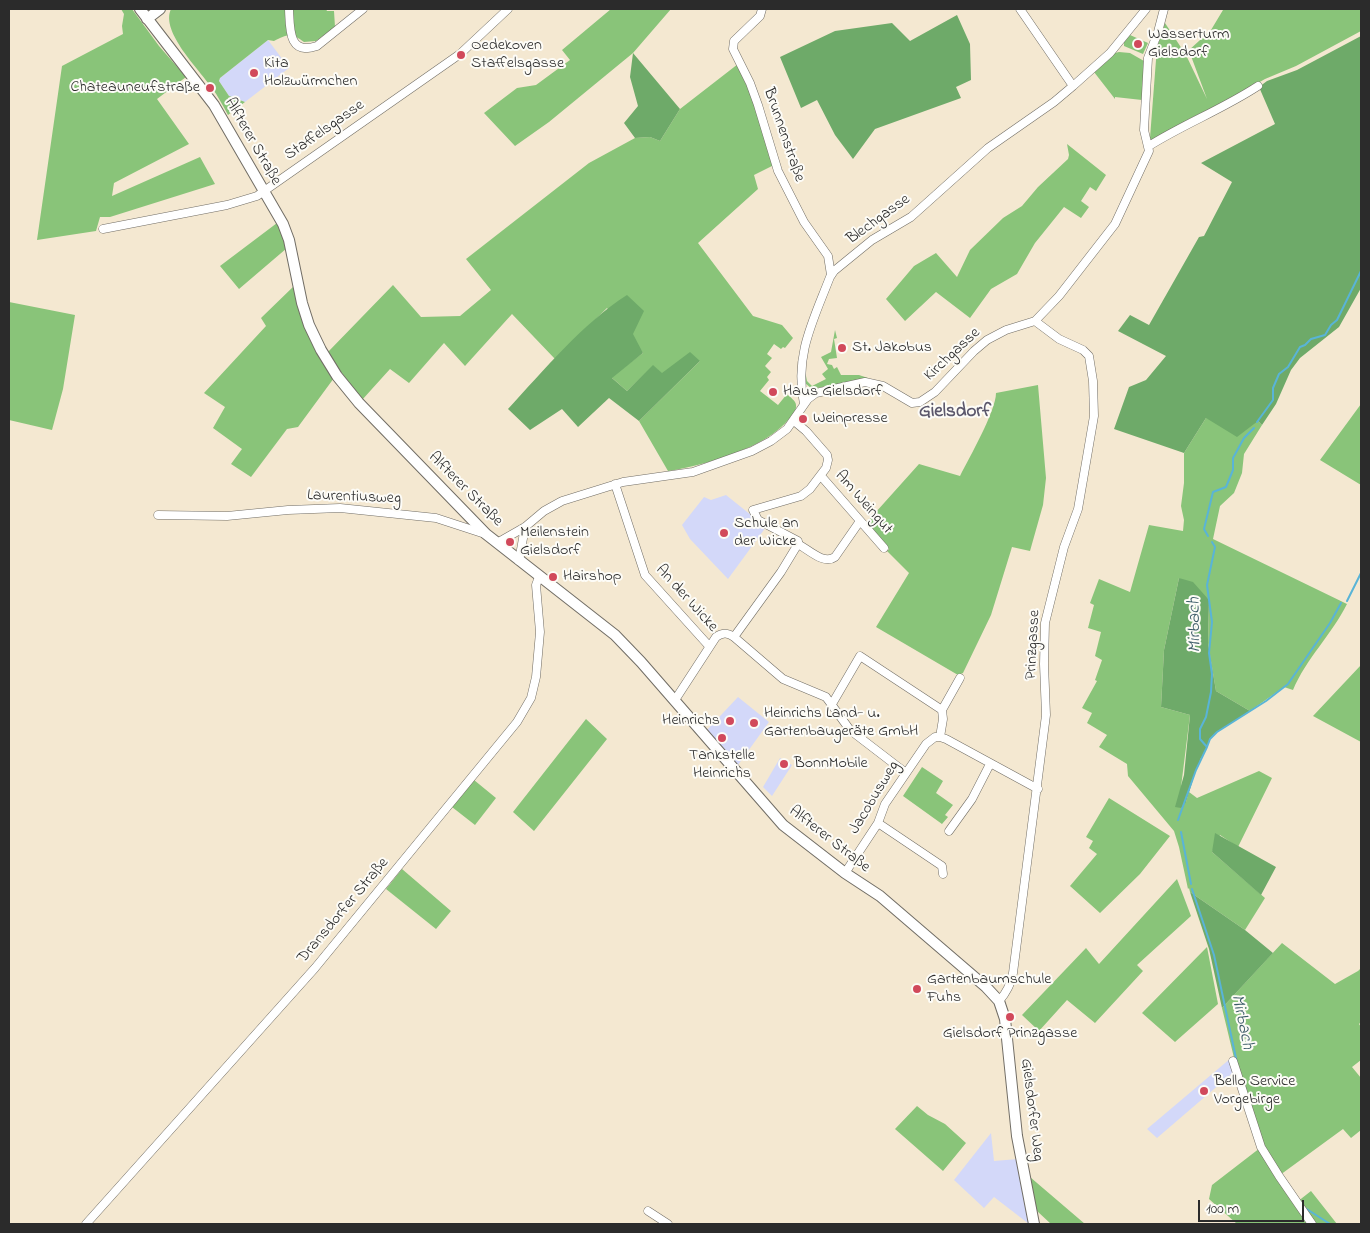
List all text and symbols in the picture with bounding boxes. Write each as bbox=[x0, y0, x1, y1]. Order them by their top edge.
place label: Wasserturm Gielsdorf bbox=[1148, 25, 1229, 63]
place label: Oedekoven Staffelsgasse bbox=[471, 36, 564, 74]
marker: Wasserturm Gielsdorf bbox=[1132, 38, 1144, 50]
marker: Oedekoven Staffelsgasse bbox=[455, 49, 467, 61]
place label: Kita Holzwürmchen bbox=[264, 54, 357, 92]
marker: Kita Holzwürmchen bbox=[248, 67, 260, 79]
place label: Chateauneufstraße bbox=[70, 78, 200, 98]
marker: Chateauneufstraße bbox=[204, 82, 216, 94]
street label: Brunnenstraße bbox=[758, 85, 808, 185]
street label: Alfterer Straße bbox=[219, 95, 285, 189]
street label: Staffelsgasse bbox=[281, 96, 369, 166]
street label: Blechgasse bbox=[844, 191, 914, 249]
street label: Kirchgasse bbox=[921, 324, 985, 386]
place label: St. Jakobus bbox=[852, 338, 932, 358]
marker: St. Jakobus bbox=[836, 342, 848, 354]
place label: Haus Gielsdorf bbox=[783, 382, 883, 402]
marker: Haus Gielsdorf bbox=[767, 386, 779, 398]
district label: Gielsdorf bbox=[919, 402, 991, 424]
place label: Weinpresse bbox=[813, 409, 888, 429]
marker: Weinpresse bbox=[797, 413, 809, 425]
street label: Alfterer Straße bbox=[424, 449, 506, 531]
street label: Am Weingut bbox=[830, 467, 896, 539]
street label: Laurentiusweg bbox=[307, 487, 401, 509]
place label: Schule an der Wicke bbox=[734, 514, 798, 552]
place label: Meilenstein Gielsdorf bbox=[520, 523, 589, 561]
marker: Schule an der Wicke bbox=[718, 527, 730, 539]
marker: Meilenstein Gielsdorf bbox=[504, 536, 516, 548]
street label: An der Wicke bbox=[651, 561, 721, 637]
place label: Hairshop bbox=[563, 567, 622, 587]
marker: Hairshop bbox=[547, 571, 559, 583]
water label: Mirbach bbox=[1185, 597, 1207, 653]
street label: Prinzgasse bbox=[1023, 610, 1045, 680]
place label: Heinrichs Land- u. Gartenbaugeräte GmbH bbox=[764, 704, 918, 742]
place label: Heinrichs bbox=[662, 711, 720, 731]
marker: Heinrichs bbox=[724, 715, 736, 727]
marker: Heinrichs Land- u. Gartenbaugeräte GmbH bbox=[748, 717, 760, 729]
marker: Tankstelle Heinrichs bbox=[716, 732, 728, 744]
place label: Tankstelle Heinrichs bbox=[689, 746, 755, 784]
place label: BonnMobile bbox=[794, 754, 868, 774]
marker: BonnMobile bbox=[778, 758, 790, 770]
street label: Jacobusweg bbox=[846, 758, 904, 838]
street label: Alfterer Straße bbox=[785, 802, 873, 878]
street label: Dransdorfer Straße bbox=[294, 854, 394, 968]
place label: Gartenbaumschule Fuhs bbox=[927, 970, 1051, 1008]
marker: Gartenbaumschule Fuhs bbox=[911, 983, 923, 995]
water label: Mirbach bbox=[1225, 993, 1257, 1051]
marker: Gielsdorf Prinzgasse bbox=[1004, 1011, 1016, 1023]
place label: Gielsdorf Prinzgasse bbox=[943, 1024, 1077, 1044]
street label: Gielsdorfer Weg bbox=[1015, 1057, 1047, 1163]
place label: Bello Service Vorgebirge bbox=[1214, 1072, 1295, 1110]
marker: Bello Service Vorgebirge bbox=[1198, 1085, 1210, 1097]
scale bar bbox=[1200, 1190, 1306, 1222]
text: 100 m bbox=[1206, 1198, 1239, 1220]

